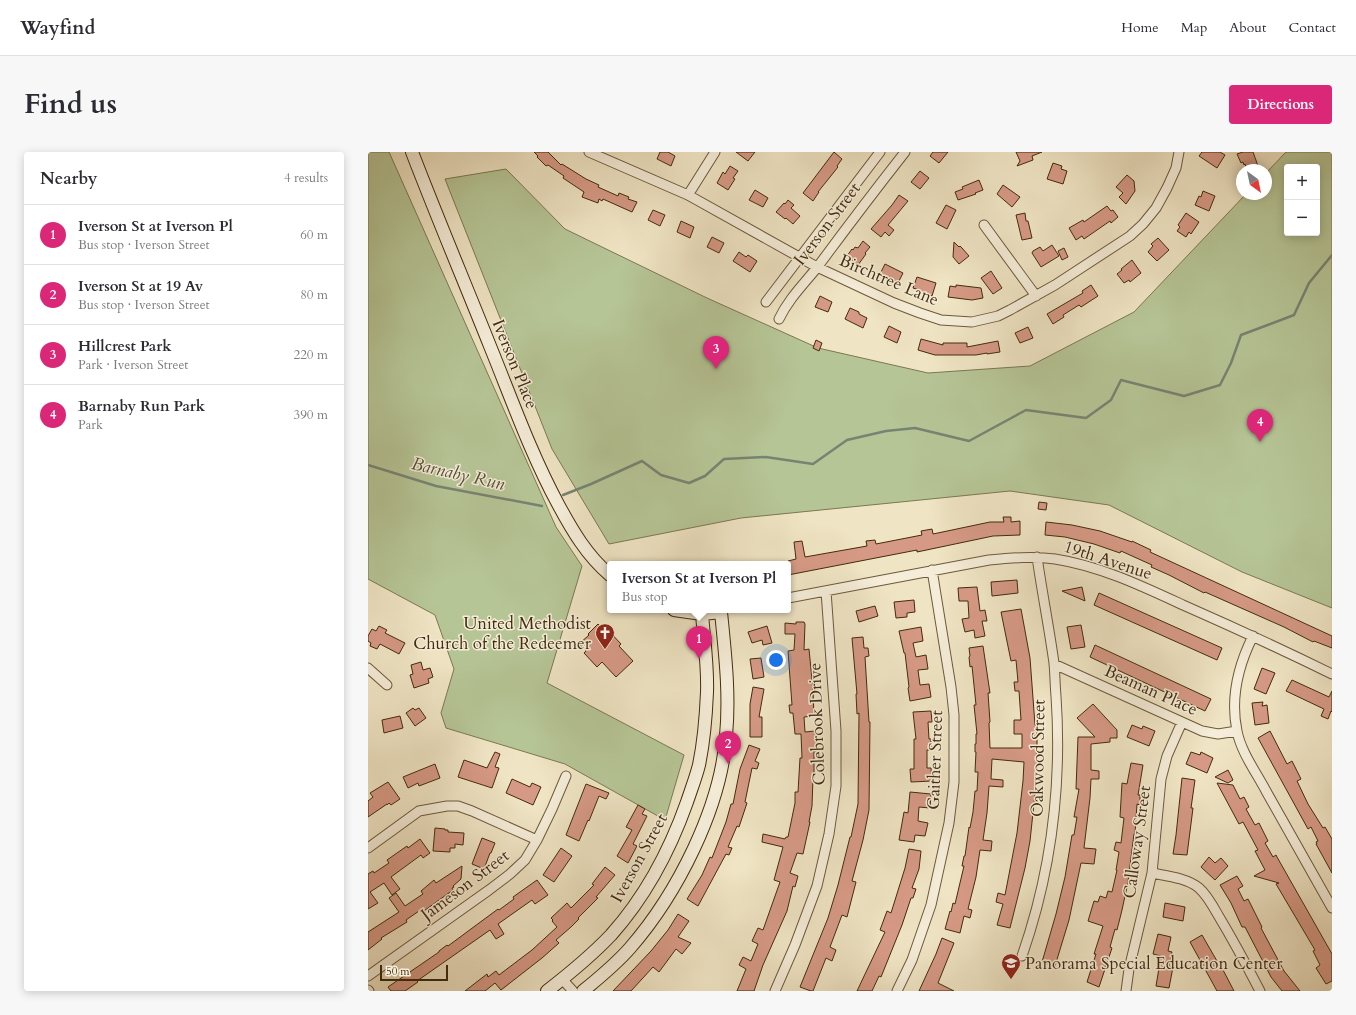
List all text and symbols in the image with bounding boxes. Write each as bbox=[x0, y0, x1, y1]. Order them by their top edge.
text: Wayfind bbox=[20, 15, 95, 41]
text: Home bbox=[1121, 18, 1159, 37]
text: Map bbox=[1181, 18, 1207, 37]
text: About bbox=[1229, 18, 1266, 37]
text: Contact bbox=[1288, 18, 1336, 37]
text: Find us bbox=[24, 85, 117, 123]
button: Directions bbox=[1229, 85, 1332, 124]
north arrow bbox=[1236, 164, 1272, 200]
map controls bbox=[1284, 164, 1320, 236]
button: + bbox=[1284, 164, 1320, 200]
text: Nearby bbox=[40, 167, 97, 190]
text: 4 results bbox=[284, 169, 328, 187]
street label: Iverson Street bbox=[788, 177, 866, 270]
button: − bbox=[1284, 200, 1320, 236]
text: Iverson St at Iverson Pl bbox=[78, 216, 233, 236]
text: 1 bbox=[50, 226, 56, 244]
text: 60 m bbox=[300, 226, 328, 244]
text: Bus stop · Iverson Street bbox=[78, 236, 210, 254]
street label: Birchtree Lane bbox=[836, 249, 942, 311]
text: Iverson St at 19 Av bbox=[78, 276, 203, 296]
text: 2 bbox=[50, 286, 56, 304]
text: 80 m bbox=[300, 286, 328, 304]
text: Bus stop · Iverson Street bbox=[78, 296, 210, 314]
street label: Iverson Place bbox=[487, 316, 543, 412]
text: Hillcrest Park bbox=[78, 336, 172, 356]
pin: 3 bbox=[703, 336, 729, 369]
text: 3 bbox=[50, 346, 56, 364]
text: 220 m bbox=[294, 346, 328, 364]
text: Park · Iverson Street bbox=[78, 356, 188, 374]
text: Barnaby Run Park bbox=[78, 396, 205, 416]
text: 4 bbox=[50, 406, 56, 424]
text: 390 m bbox=[294, 406, 328, 424]
pin: 4 bbox=[1247, 409, 1273, 442]
text: Park bbox=[78, 416, 103, 434]
water label: Barnaby Run bbox=[409, 451, 507, 497]
street label: 19th Avenue bbox=[1061, 535, 1155, 585]
popup bbox=[607, 561, 791, 613]
text: Iverson St at Iverson Pl bbox=[622, 568, 776, 588]
text: Bus stop bbox=[622, 588, 668, 606]
place label: United Methodist Church of the Redeemer bbox=[413, 612, 592, 655]
church icon: United Methodist Church of the Redeemer bbox=[594, 622, 616, 650]
pin: 1 bbox=[686, 626, 712, 659]
your location bbox=[766, 650, 786, 670]
street label: Beaman Place bbox=[1101, 659, 1201, 721]
street label: Colebrook Drive bbox=[803, 662, 831, 786]
street label: Oakwood Street bbox=[1025, 698, 1051, 817]
street label: Gaither Street bbox=[922, 709, 948, 810]
pin: 2 bbox=[715, 731, 741, 764]
street label: Calloway Street bbox=[1118, 784, 1156, 900]
street label: Iverson Street bbox=[605, 809, 673, 907]
street label: Jameson Street bbox=[414, 844, 514, 928]
school or university icon: Panorama Special Education Center bbox=[1000, 952, 1022, 980]
place label: Panorama Special Education Center bbox=[1025, 952, 1283, 975]
scale bar bbox=[380, 963, 448, 982]
text: 50 m bbox=[386, 964, 410, 979]

